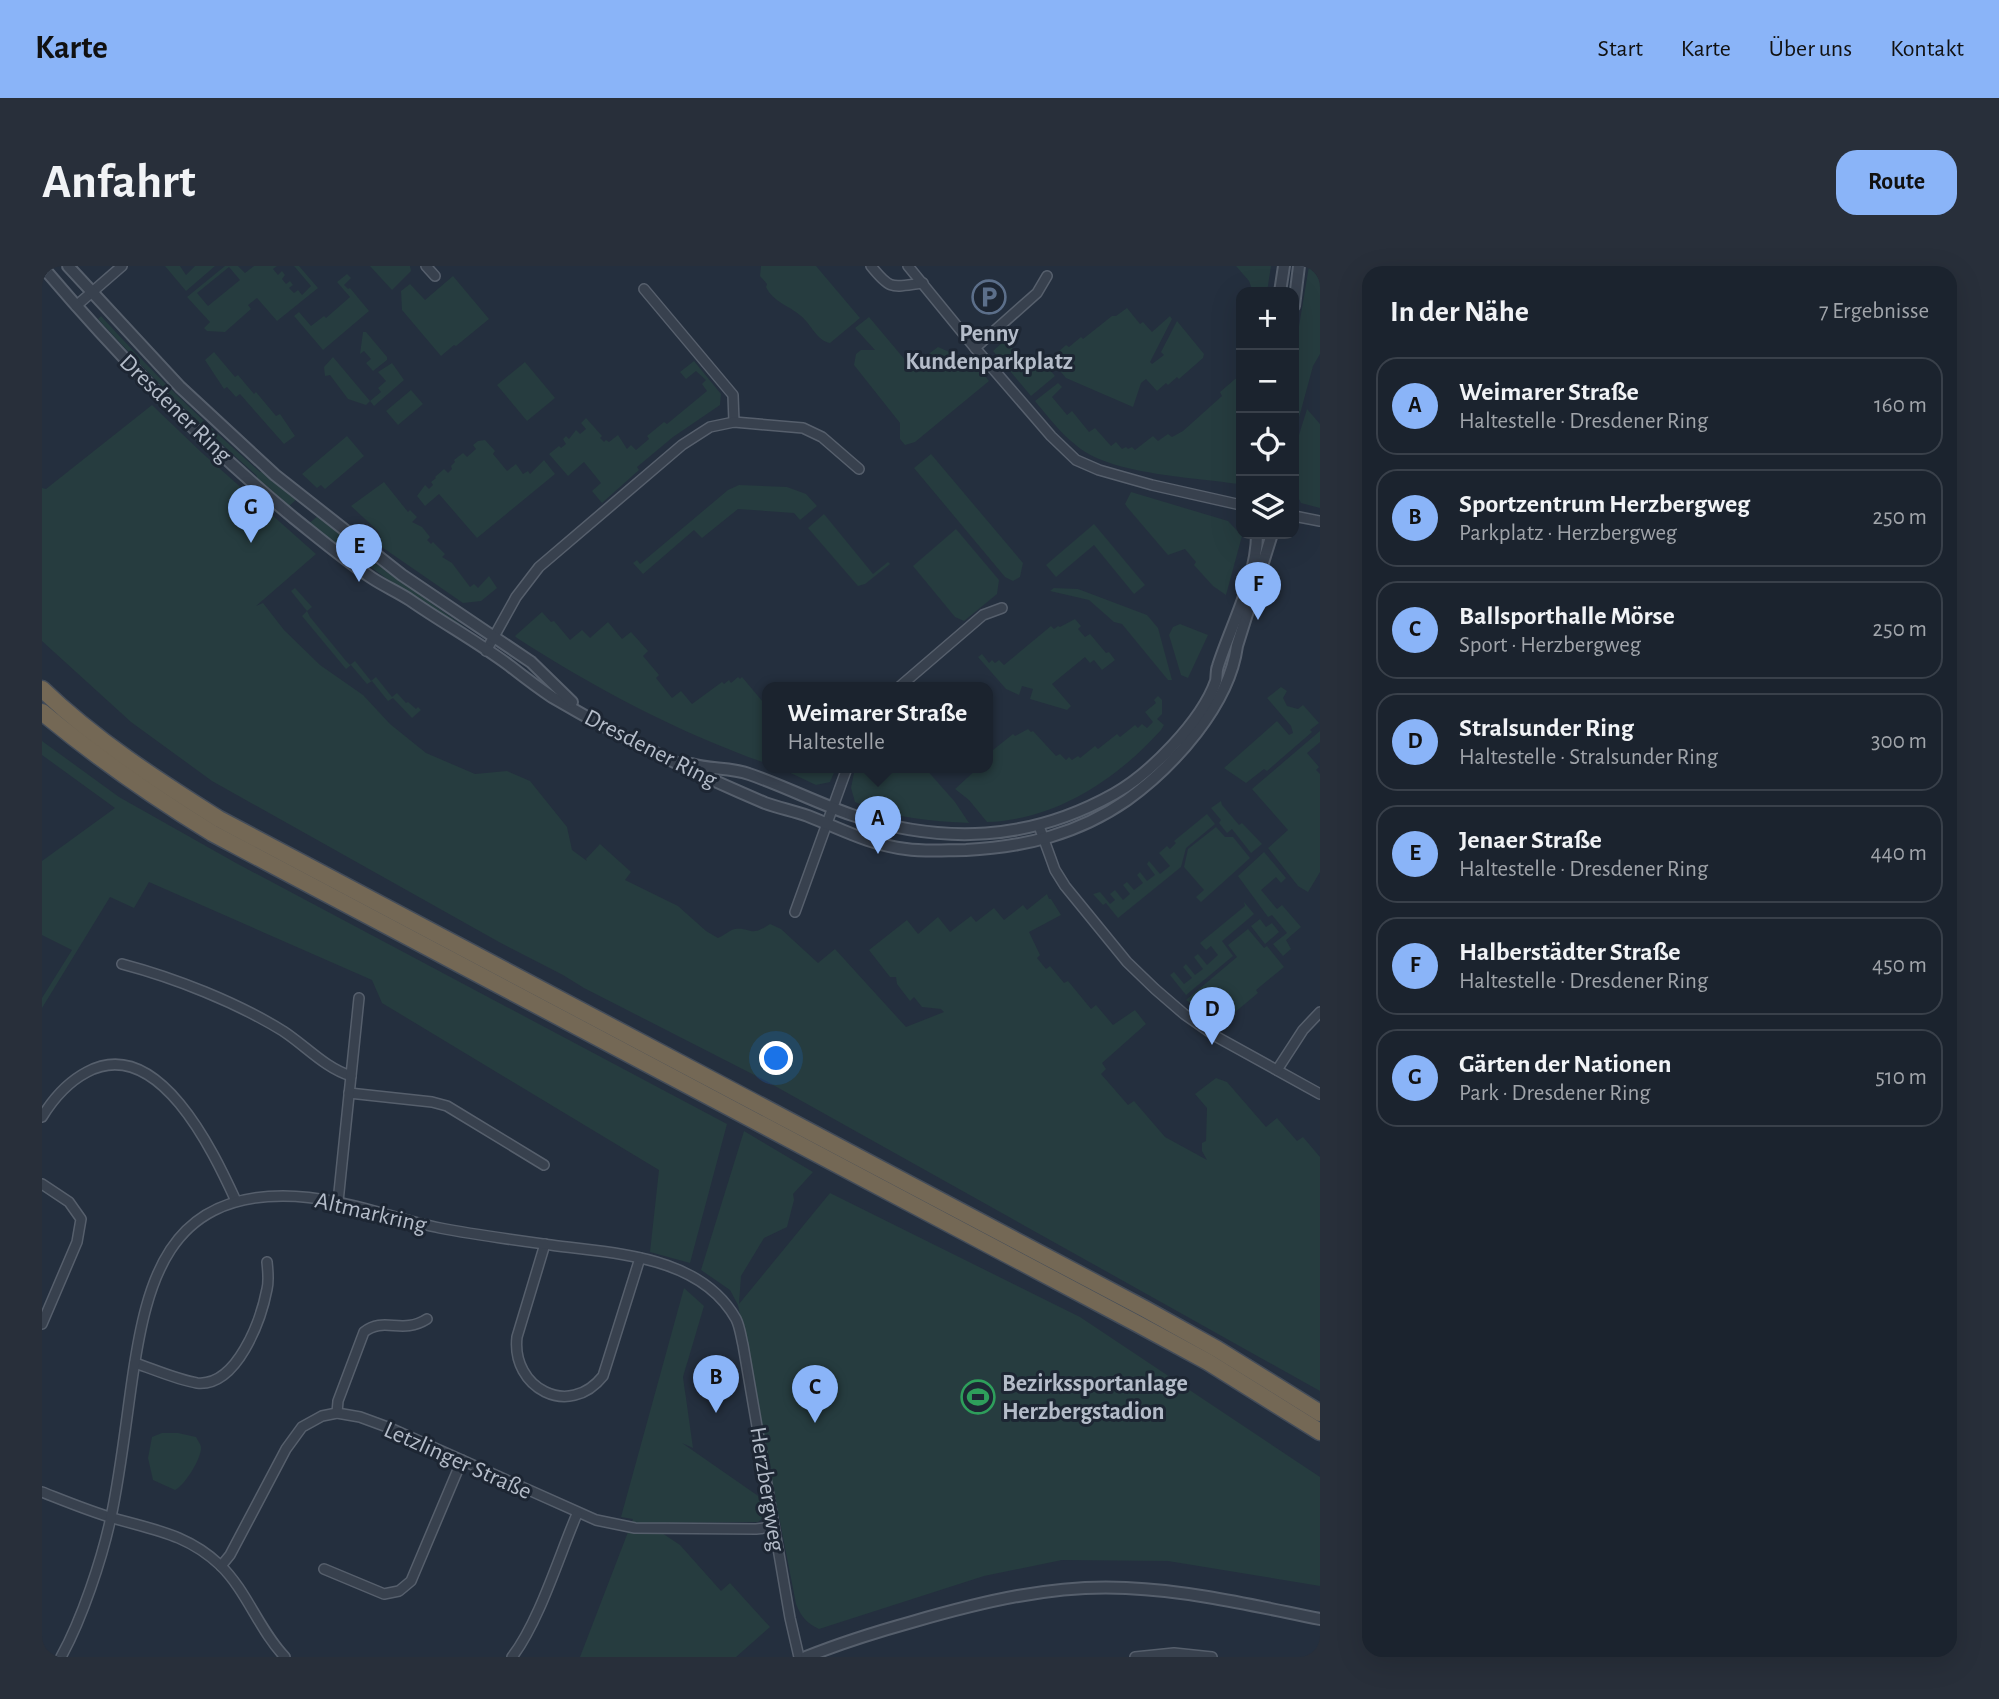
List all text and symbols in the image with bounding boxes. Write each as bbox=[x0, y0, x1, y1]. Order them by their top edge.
text: Karte bbox=[35, 32, 108, 65]
text: Start bbox=[1598, 37, 1643, 61]
text: Karte bbox=[1681, 37, 1731, 61]
text: Über uns bbox=[1769, 37, 1852, 61]
text: Kontakt bbox=[1890, 37, 1964, 61]
button: Route bbox=[1836, 150, 1957, 215]
text: Anfahrt bbox=[42, 158, 196, 207]
parking icon: Penny Kundenparkplatz bbox=[970, 278, 1008, 316]
map controls bbox=[1236, 287, 1299, 539]
button: + bbox=[1236, 287, 1299, 350]
text: In der Nähe bbox=[1390, 297, 1529, 327]
text: 7 Ergebnisse bbox=[1819, 300, 1929, 323]
place label: Penny Kundenparkplatz bbox=[905, 322, 1073, 374]
street label: Dresdener Ring bbox=[115, 350, 236, 468]
button: − bbox=[1236, 350, 1299, 413]
text: Weimarer Straße bbox=[1459, 379, 1639, 405]
text: A bbox=[1408, 394, 1422, 417]
text: 160 m bbox=[1874, 394, 1927, 417]
text: Haltestelle · Dresdener Ring bbox=[1459, 410, 1708, 433]
button: locate bbox=[1236, 413, 1299, 476]
button: layers bbox=[1236, 476, 1299, 539]
pin: G bbox=[228, 485, 274, 543]
text: Sportzentrum Herzbergweg bbox=[1459, 491, 1750, 517]
text: B bbox=[1408, 506, 1422, 529]
text: 250 m bbox=[1873, 506, 1927, 529]
text: Parkplatz · Herzbergweg bbox=[1459, 522, 1677, 545]
pin: E bbox=[336, 524, 382, 582]
pin: F bbox=[1235, 562, 1281, 620]
text: Ballsporthalle Mörse bbox=[1459, 603, 1675, 629]
text: C bbox=[1409, 618, 1421, 641]
text: 250 m bbox=[1873, 618, 1927, 641]
text: Sport · Herzbergweg bbox=[1459, 634, 1641, 657]
popup bbox=[762, 682, 993, 773]
text: Weimarer Straße bbox=[788, 700, 967, 726]
street label: Dresdener Ring bbox=[580, 705, 721, 793]
text: Stralsunder Ring bbox=[1459, 715, 1634, 741]
text: D bbox=[1407, 730, 1423, 753]
text: 300 m bbox=[1871, 730, 1927, 753]
text: Haltestelle bbox=[788, 731, 885, 754]
text: Haltestelle · Stralsunder Ring bbox=[1459, 746, 1718, 769]
pin: A bbox=[855, 796, 901, 854]
text: Jenaer Straße bbox=[1459, 827, 1602, 853]
text: E bbox=[1409, 842, 1421, 865]
text: 440 m bbox=[1871, 842, 1927, 865]
text: Haltestelle · Dresdener Ring bbox=[1459, 858, 1708, 881]
text: Halberstädter Straße bbox=[1459, 939, 1681, 965]
text: F bbox=[1410, 954, 1420, 977]
text: 450 m bbox=[1872, 954, 1927, 977]
text: Haltestelle · Dresdener Ring bbox=[1459, 970, 1708, 993]
pin: D bbox=[1189, 987, 1235, 1045]
your location bbox=[759, 1041, 793, 1075]
text: Gärten der Nationen bbox=[1459, 1051, 1671, 1077]
text: G bbox=[1408, 1066, 1422, 1089]
text: 510 m bbox=[1875, 1066, 1927, 1089]
text: Park · Dresdener Ring bbox=[1459, 1082, 1651, 1105]
street label: Altmarkring bbox=[313, 1188, 429, 1238]
pin: B bbox=[693, 1355, 739, 1413]
pin: C bbox=[792, 1365, 838, 1423]
place label: Bezirkssportanlage Herzbergstadion bbox=[1002, 1372, 1188, 1424]
sports icon: Bezirkssportanlage Herzbergstadion bbox=[959, 1378, 997, 1416]
street label: Letzlinger Straße bbox=[380, 1418, 535, 1504]
street label: Herzbergweg bbox=[745, 1425, 789, 1553]

